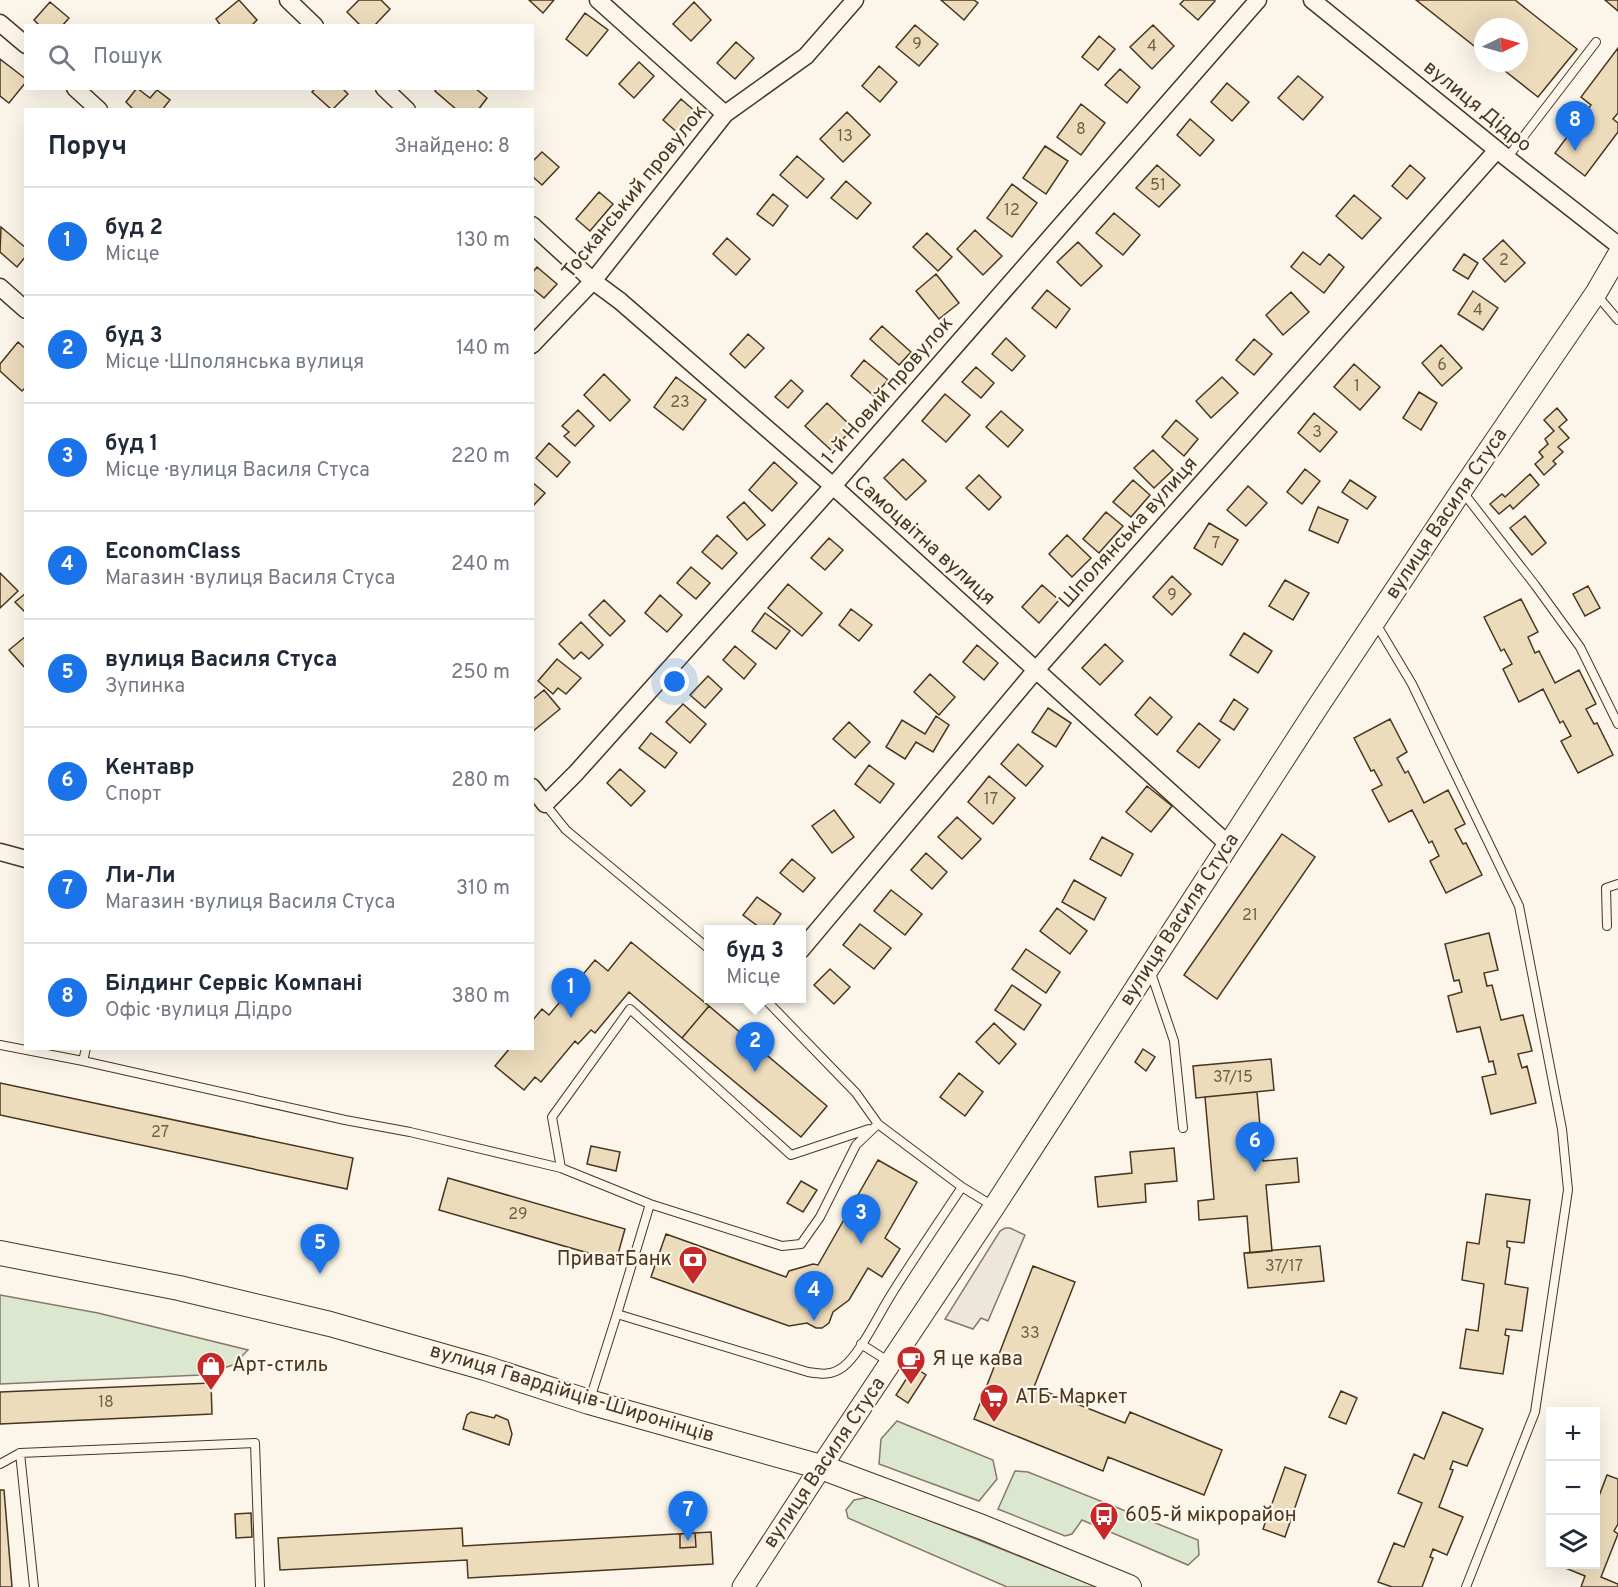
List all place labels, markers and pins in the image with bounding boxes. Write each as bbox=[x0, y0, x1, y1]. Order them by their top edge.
pin: 8 bbox=[1556, 102, 1594, 151]
pin: 1 bbox=[552, 968, 590, 1018]
pin: 2 bbox=[736, 1022, 774, 1072]
pin: 6 bbox=[1236, 1122, 1274, 1172]
pin: 3 bbox=[842, 1194, 880, 1244]
pin: 5 bbox=[300, 1224, 340, 1274]
bank icon: ПриватБанк bbox=[677, 1244, 709, 1286]
place label: ПриватБанк bbox=[557, 1247, 672, 1273]
pin: 4 bbox=[794, 1272, 834, 1321]
cafe icon: Я це кава bbox=[895, 1344, 927, 1386]
place label: Я це кава bbox=[932, 1347, 1023, 1373]
shop icon: Арт-стиль bbox=[195, 1350, 227, 1392]
place label: Арт-стиль bbox=[232, 1353, 328, 1379]
supermarket icon: АТБ-Маркет bbox=[978, 1382, 1010, 1424]
place label: АТБ-Маркет bbox=[1015, 1385, 1127, 1411]
pin: 7 bbox=[668, 1492, 708, 1541]
bus stop icon: 605-й мікрорайон bbox=[1088, 1500, 1120, 1542]
place label: 605-й мікрорайон bbox=[1125, 1503, 1297, 1529]

